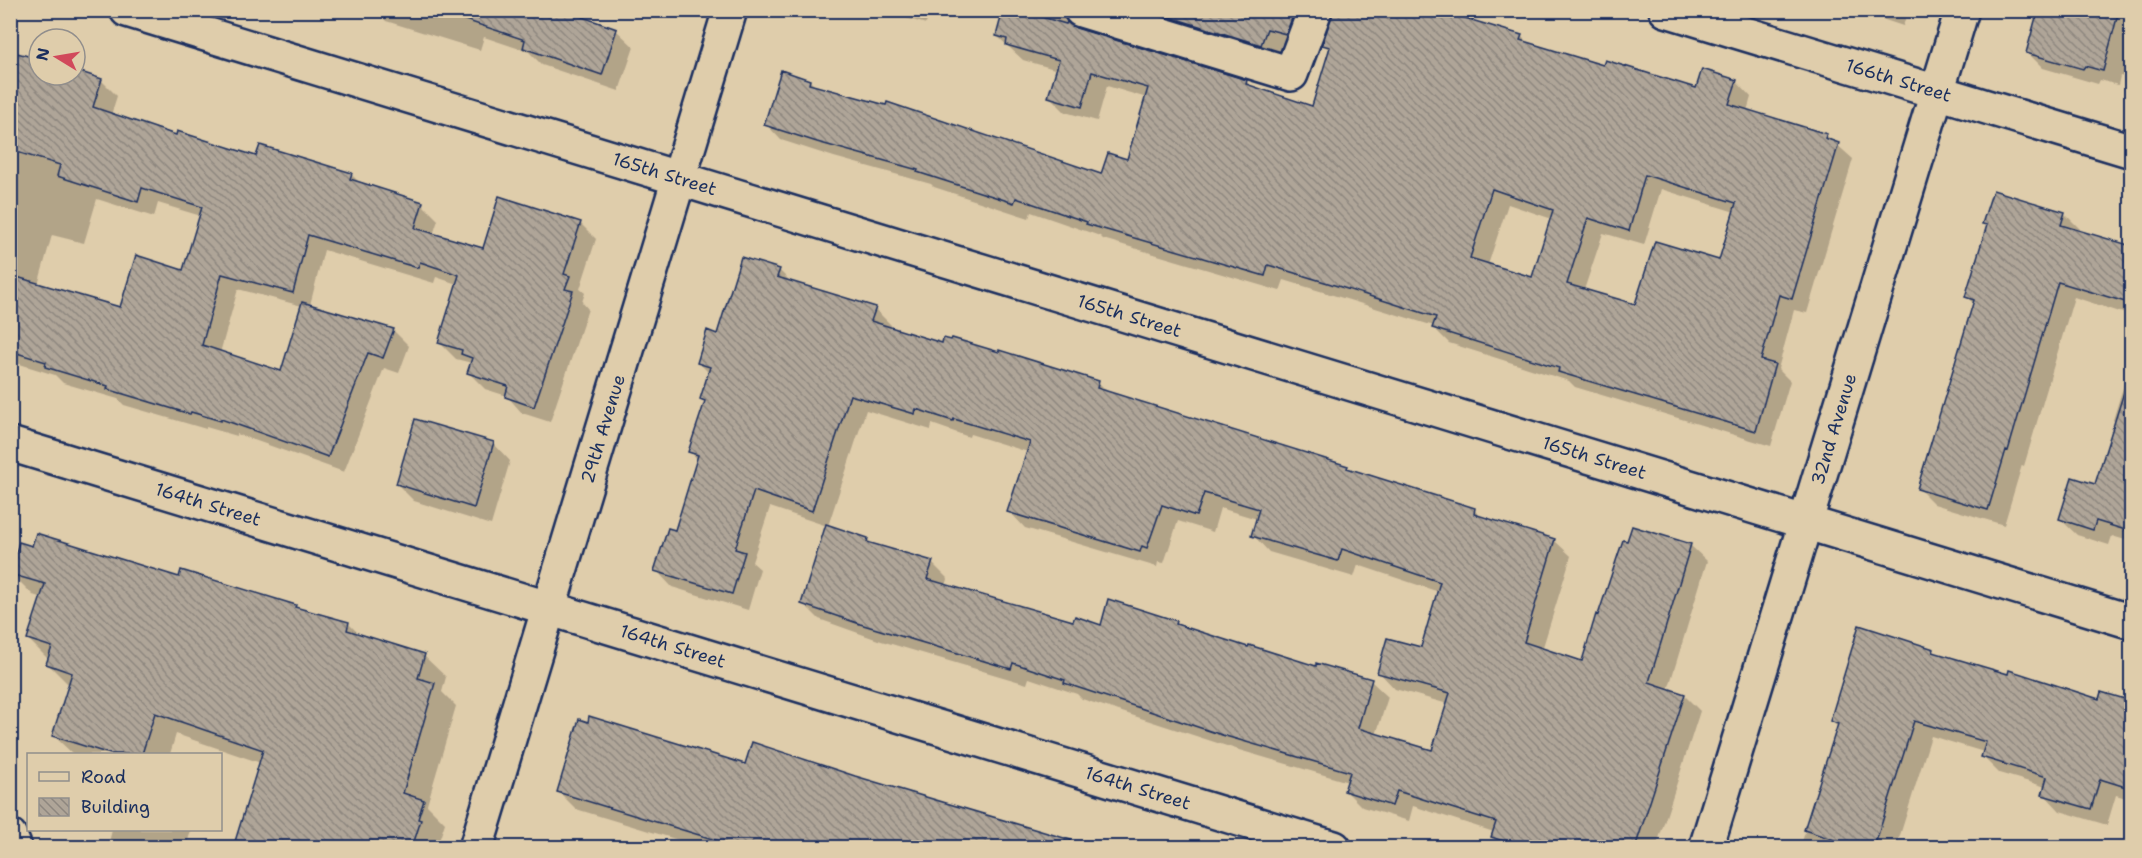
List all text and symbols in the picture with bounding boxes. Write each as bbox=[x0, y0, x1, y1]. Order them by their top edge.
north arrow bbox=[27, 27, 87, 87]
text: N bbox=[31, 46, 54, 62]
street label: 166th Street bbox=[1843, 53, 1954, 108]
street label: 165th Street bbox=[609, 147, 720, 201]
street label: 165th Street bbox=[1074, 289, 1184, 343]
street label: 32nd Avenue bbox=[1806, 370, 1862, 488]
street label: 29th Avenue bbox=[575, 372, 631, 486]
street label: 165th Street bbox=[1539, 431, 1649, 485]
street label: 164th Street bbox=[152, 477, 264, 532]
street label: 164th Street bbox=[617, 619, 729, 674]
legend bbox=[27, 753, 222, 831]
street label: 164th Street bbox=[1082, 761, 1194, 816]
text: Road bbox=[81, 765, 126, 789]
text: Building bbox=[81, 795, 150, 819]

